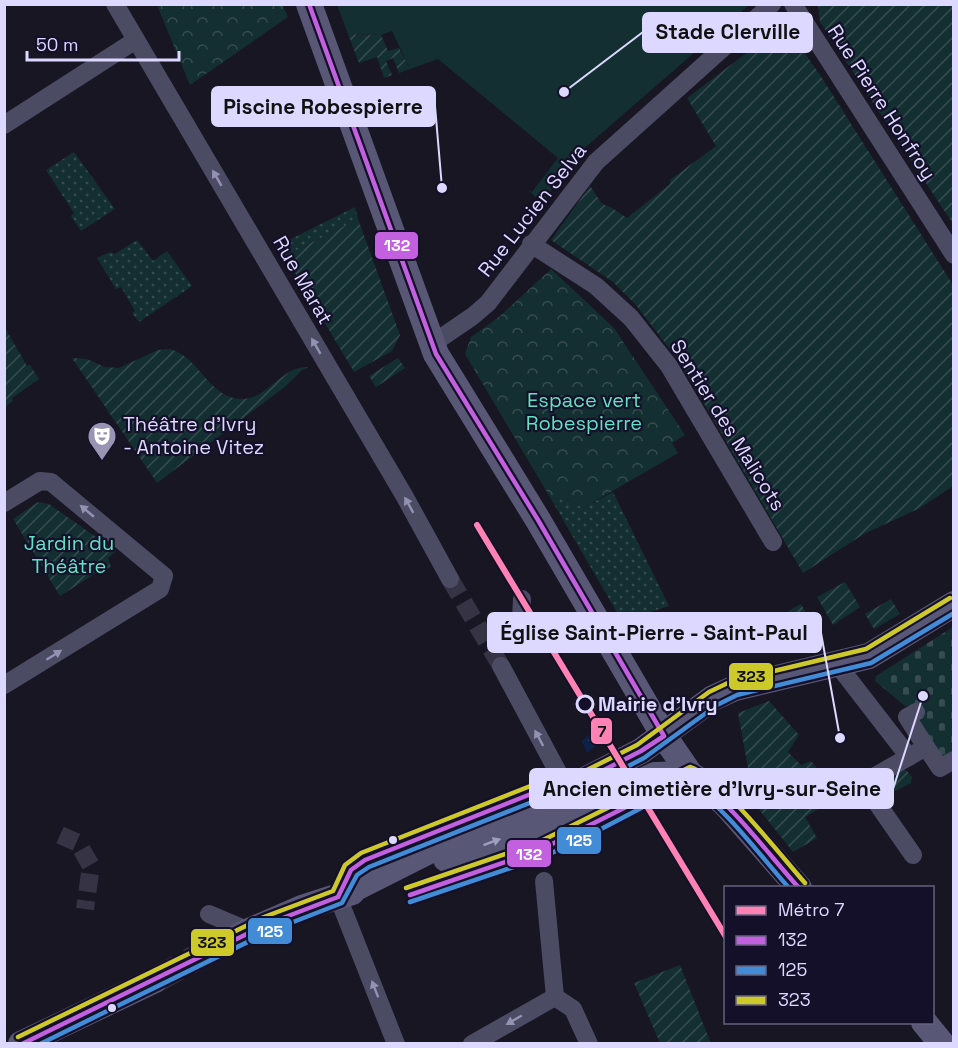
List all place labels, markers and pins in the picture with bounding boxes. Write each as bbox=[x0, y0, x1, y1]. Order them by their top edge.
callout: Stade Clerville bbox=[643, 13, 812, 52]
callout: Piscine Robespierre bbox=[212, 87, 435, 126]
place label: Théâtre d'Ivry - Antoine Vitez bbox=[123, 411, 264, 460]
theatre icon: Théâtre d'Ivry - Antoine Vitez bbox=[86, 420, 118, 462]
callout: Église Saint-Pierre - Saint-Paul bbox=[488, 613, 821, 652]
place label: Mairie d'Ivry bbox=[598, 691, 718, 717]
marker: Mairie d'Ivry bbox=[576, 695, 594, 713]
callout: Ancien cimetière d'Ivry-sur-Seine bbox=[530, 769, 893, 808]
unlabelled marker bbox=[387, 834, 399, 846]
unlabelled marker bbox=[106, 1002, 118, 1014]

